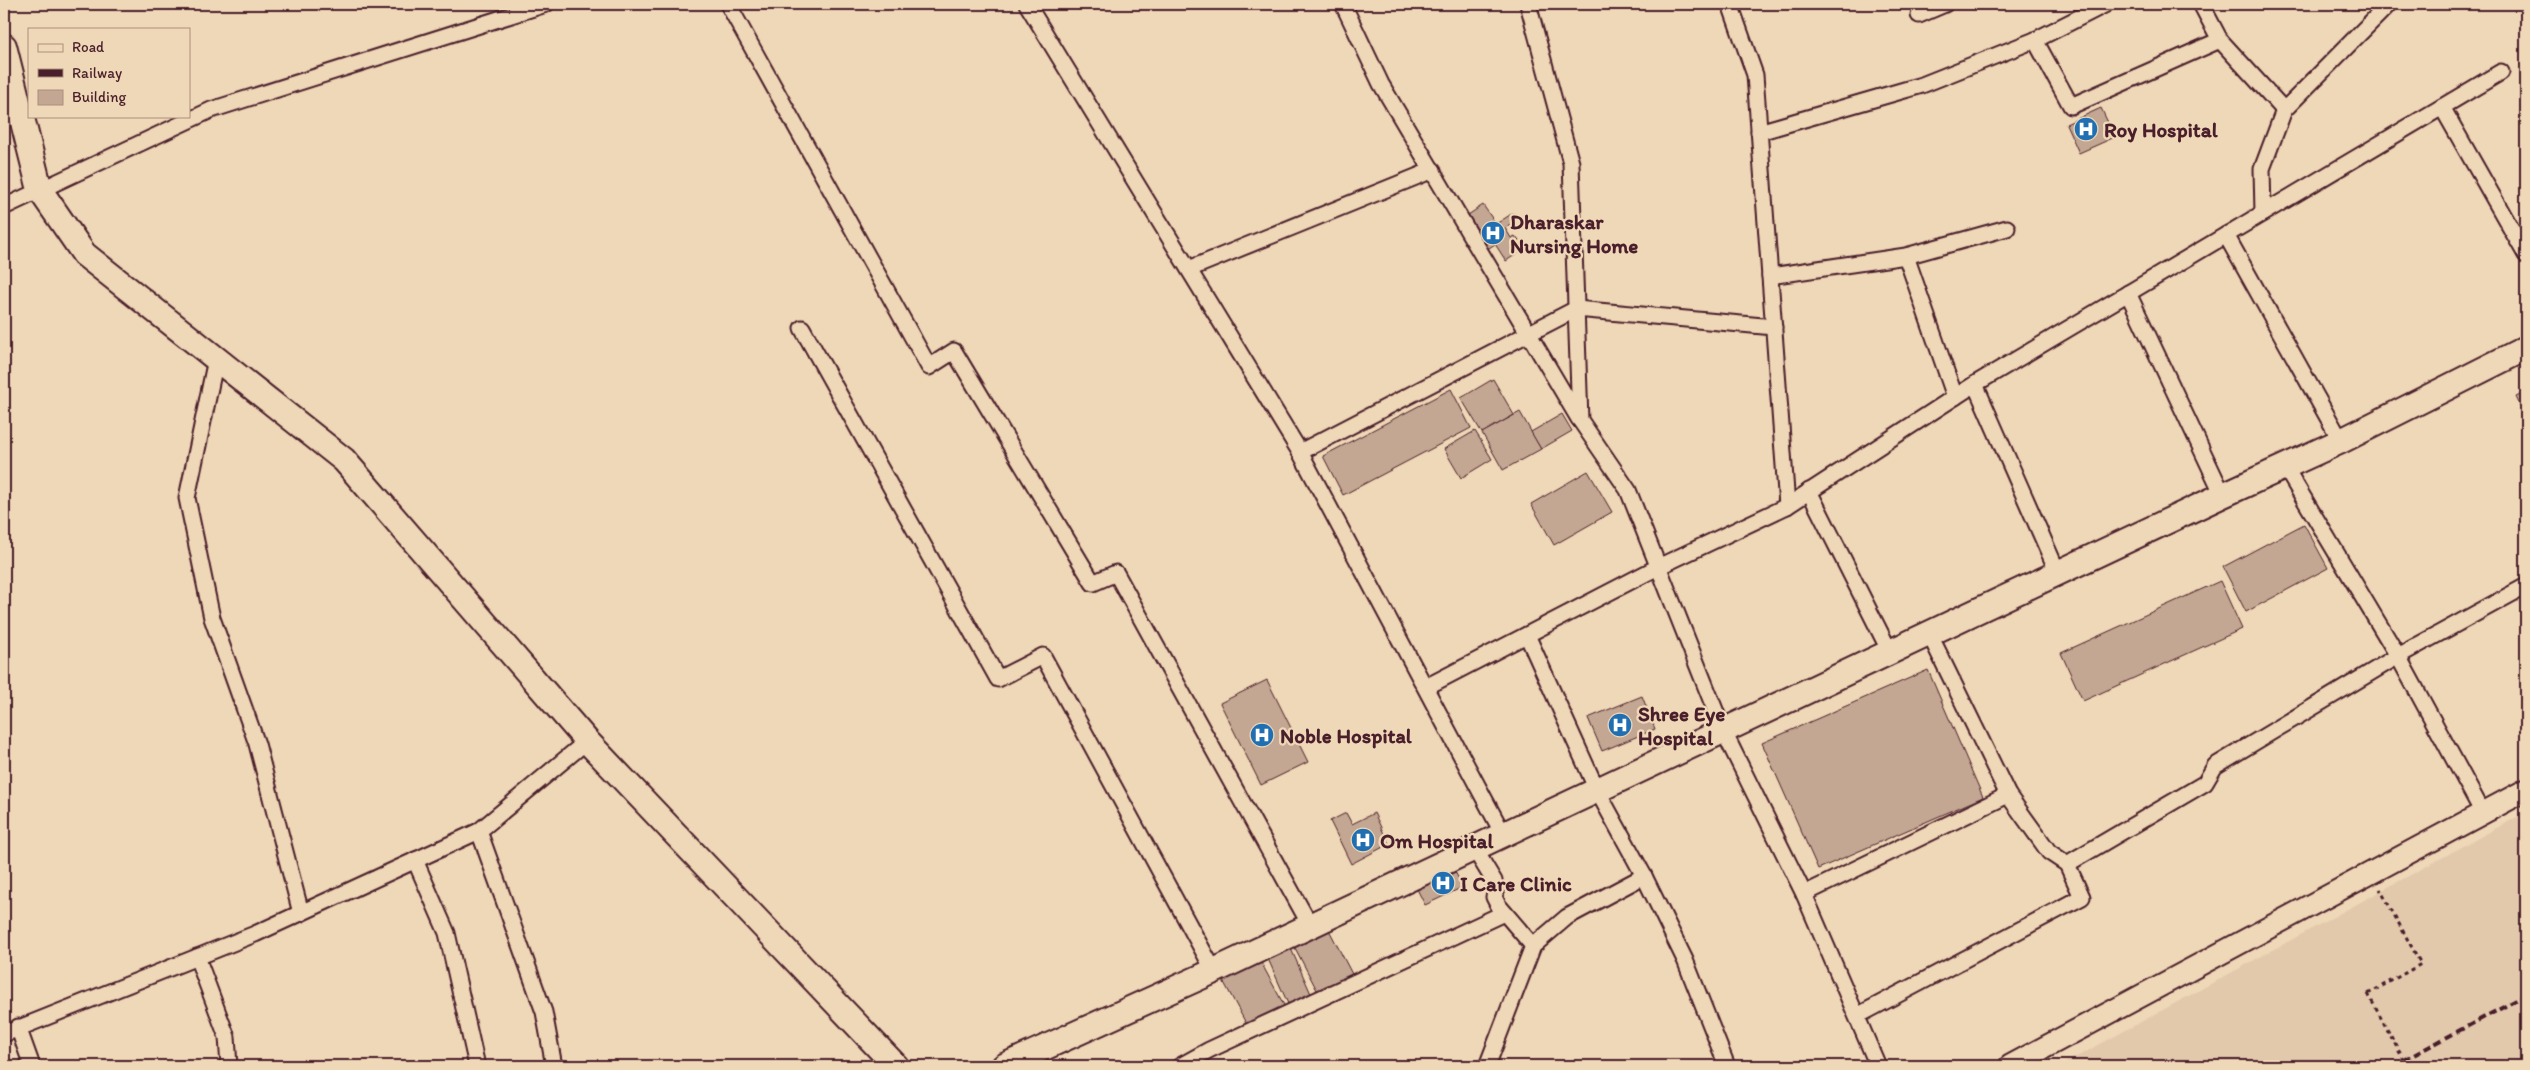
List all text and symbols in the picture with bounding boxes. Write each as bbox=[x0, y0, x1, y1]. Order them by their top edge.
legend bbox=[28, 28, 190, 118]
text: Road bbox=[72, 38, 105, 56]
text: Railway bbox=[72, 64, 122, 82]
text: Building bbox=[72, 88, 126, 106]
hospital icon: Roy Hospital bbox=[2073, 116, 2099, 142]
place label: Roy Hospital bbox=[2104, 117, 2219, 143]
place label: Dharaskar Nursing Home bbox=[1510, 209, 1638, 259]
hospital icon: Dharaskar Nursing Home bbox=[1480, 220, 1506, 246]
place label: Shree Eye Hospital bbox=[1638, 701, 1725, 751]
hospital icon: Shree Eye Hospital bbox=[1607, 712, 1633, 738]
hospital icon: Noble Hospital bbox=[1249, 722, 1275, 748]
place label: Noble Hospital bbox=[1280, 723, 1413, 749]
hospital icon: Om Hospital bbox=[1350, 827, 1376, 853]
place label: Om Hospital bbox=[1380, 828, 1495, 854]
hospital icon: I Care Clinic bbox=[1430, 870, 1456, 896]
place label: I Care Clinic bbox=[1460, 871, 1572, 896]

